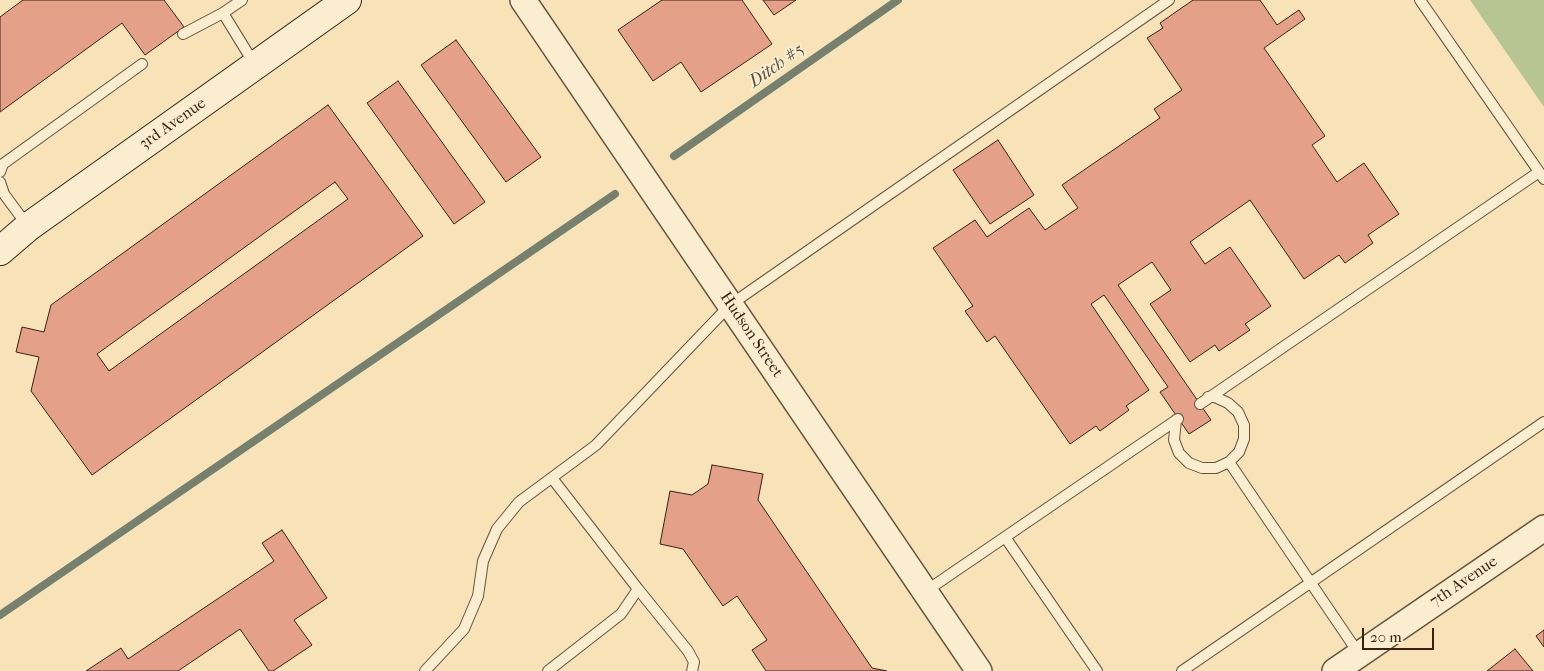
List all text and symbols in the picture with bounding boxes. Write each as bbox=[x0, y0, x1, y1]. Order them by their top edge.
water label: Ditch #5 bbox=[745, 39, 809, 93]
street label: 3rd Avenue bbox=[136, 94, 210, 154]
street label: Hudson Street bbox=[715, 289, 787, 381]
street label: 7th Avenue bbox=[1427, 552, 1501, 612]
scale bar bbox=[1364, 618, 1436, 650]
text: 20 m bbox=[1370, 628, 1402, 646]

